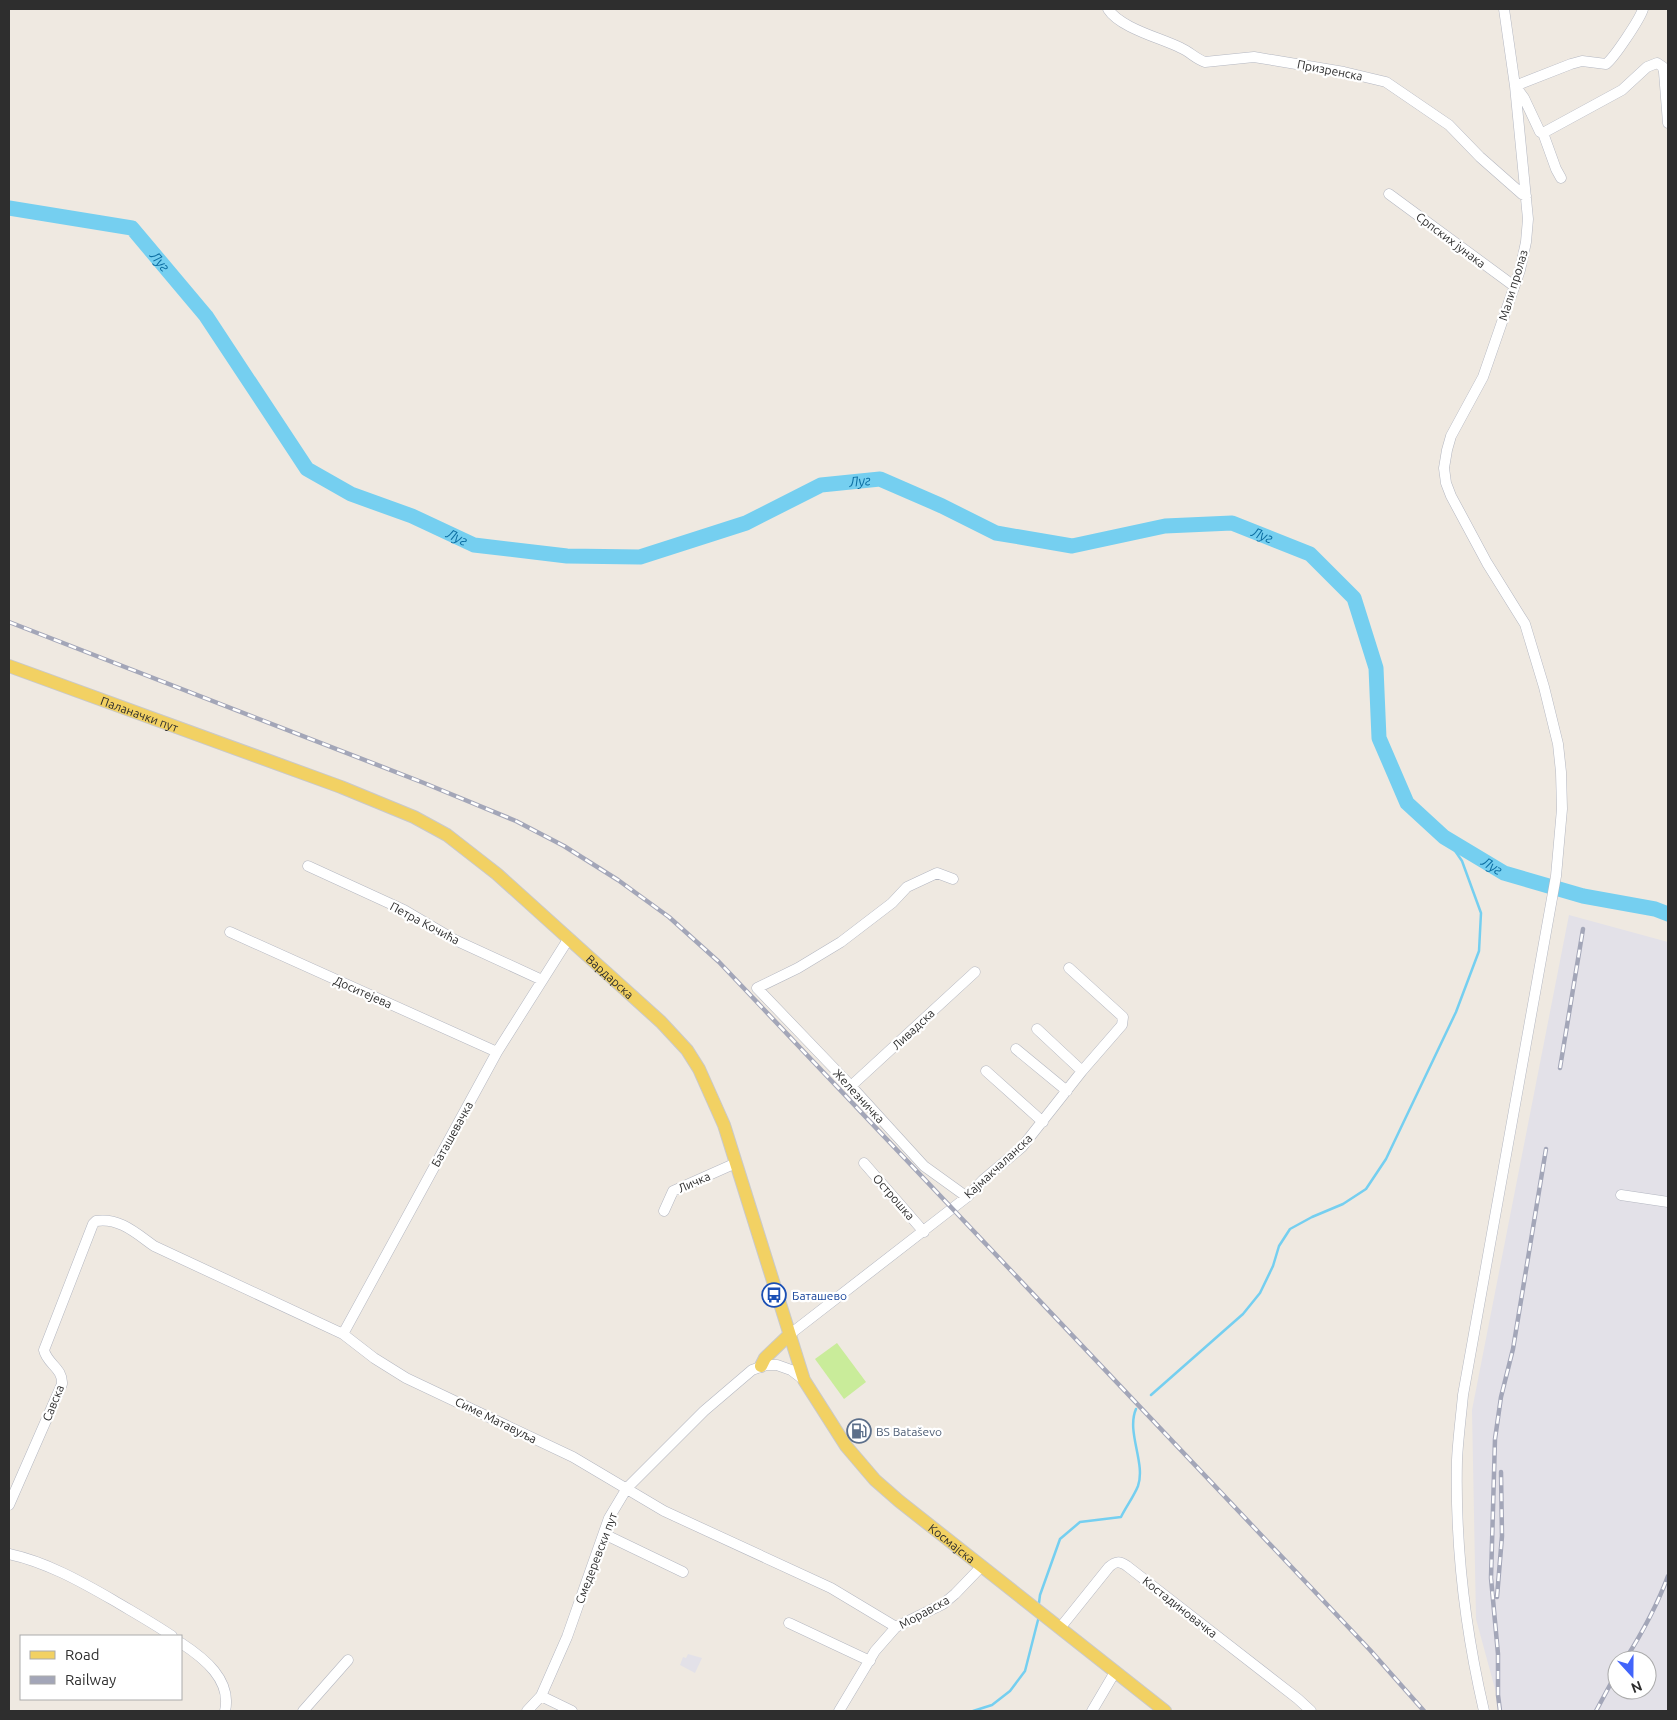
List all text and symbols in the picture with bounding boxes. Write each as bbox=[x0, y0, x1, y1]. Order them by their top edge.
street label: Призренска bbox=[1296, 57, 1364, 83]
street label: Српских јунака bbox=[1414, 210, 1488, 270]
water label: Луг bbox=[146, 247, 173, 275]
street label: Мали пролаз bbox=[1496, 248, 1530, 322]
water label: Луг bbox=[847, 472, 872, 490]
water label: Луг bbox=[1248, 523, 1275, 546]
water label: Луг bbox=[443, 525, 470, 549]
street label: Паланачки пут bbox=[99, 694, 181, 734]
water label: Луг bbox=[1478, 853, 1505, 878]
street label: Петра Кочића bbox=[388, 899, 462, 947]
street label: Вардарска bbox=[584, 952, 637, 1001]
street label: Доситејева bbox=[332, 973, 394, 1011]
street label: Ливадска bbox=[889, 1006, 937, 1052]
street label: Железничка bbox=[831, 1066, 887, 1126]
street label: Баташевачка bbox=[429, 1099, 475, 1169]
street label: Кајмакчаланска bbox=[961, 1131, 1035, 1201]
street label: Личка bbox=[676, 1169, 712, 1195]
street label: Острошка bbox=[871, 1171, 917, 1223]
bus stop icon: Баташево bbox=[761, 1282, 787, 1308]
place label: Баташево bbox=[792, 1289, 847, 1302]
street label: Савска bbox=[40, 1383, 66, 1423]
street label: Симе Матавуља bbox=[453, 1395, 539, 1445]
fuel station icon: BS Bataševo bbox=[846, 1418, 872, 1444]
place label: BS Bataševo bbox=[876, 1425, 942, 1438]
street label: Смедеревски пут bbox=[573, 1510, 620, 1605]
street label: Космајска bbox=[926, 1521, 978, 1565]
street label: Костадиновачка bbox=[1140, 1574, 1220, 1640]
street label: Моравска bbox=[897, 1593, 951, 1631]
legend bbox=[20, 1635, 182, 1700]
text: Road bbox=[65, 1646, 100, 1663]
north arrow bbox=[1607, 1650, 1657, 1700]
text: Railway bbox=[65, 1671, 116, 1688]
text: N bbox=[1629, 1678, 1644, 1696]

